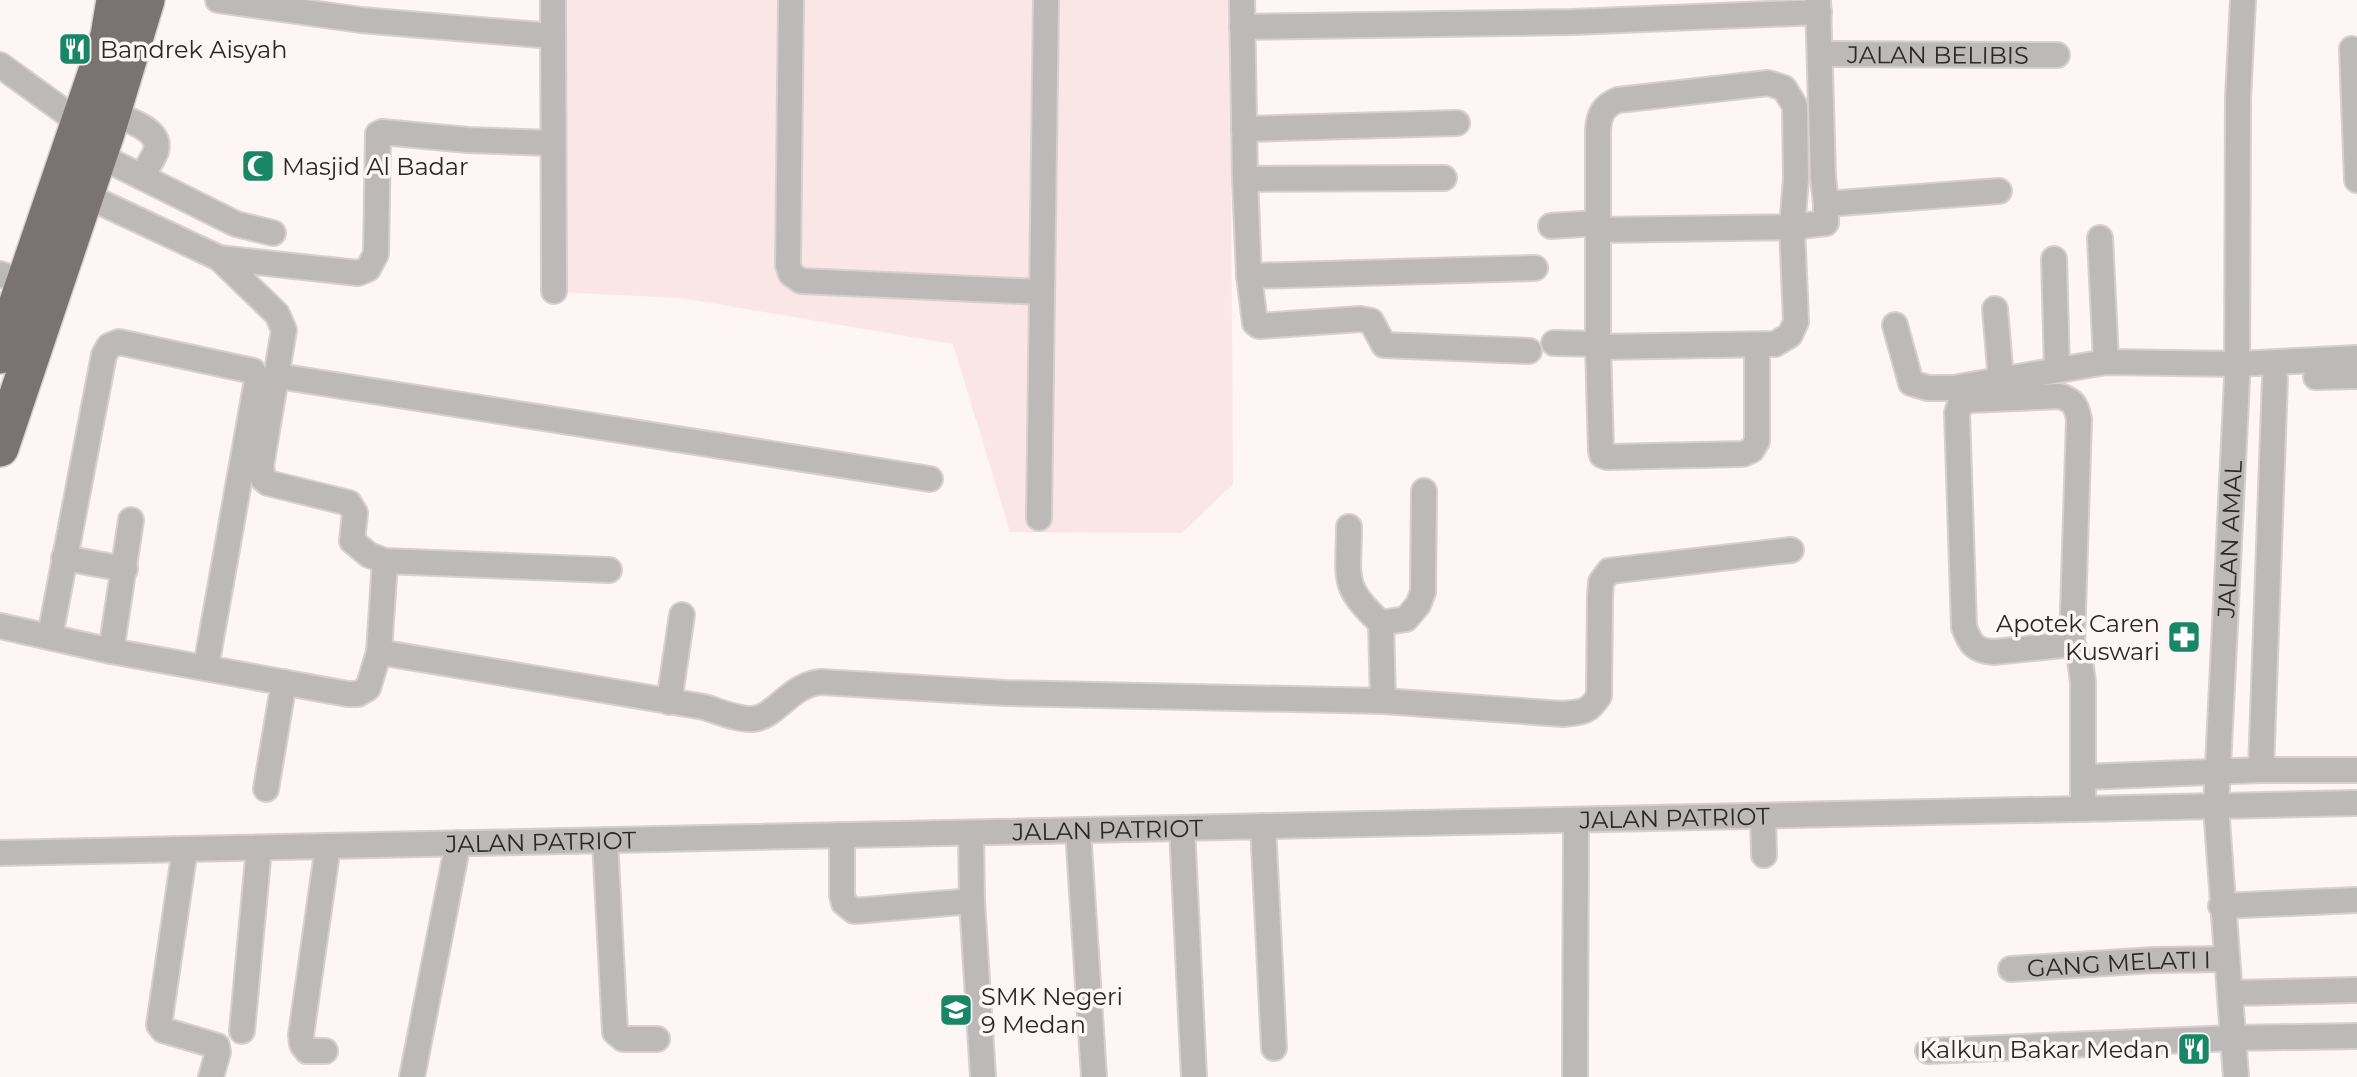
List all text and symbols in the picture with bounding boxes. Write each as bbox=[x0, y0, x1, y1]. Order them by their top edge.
restaurant icon: Bandrek Aisyah bbox=[56, 30, 94, 68]
place label: Bandrek Aisyah bbox=[100, 35, 288, 64]
street label: JALAN BELIBIS bbox=[1846, 40, 2029, 69]
mosque icon: Masjid Al Badar bbox=[239, 147, 277, 185]
place label: Masjid Al Badar bbox=[282, 152, 469, 181]
street label: JALAN AMAL bbox=[2211, 460, 2248, 619]
place label: Apotek Caren Kuswari bbox=[1996, 609, 2160, 666]
pharmacy icon: Apotek Caren Kuswari bbox=[2165, 618, 2203, 656]
street label: JALAN PATRIOT bbox=[1578, 801, 1770, 834]
street label: JALAN PATRIOT bbox=[1011, 813, 1204, 846]
street label: JALAN PATRIOT bbox=[444, 825, 637, 858]
street label: GANG MELATI I bbox=[2026, 945, 2211, 982]
place label: SMK Negeri 9 Medan bbox=[981, 982, 1123, 1039]
school or university icon: SMK Negeri 9 Medan bbox=[937, 991, 975, 1029]
restaurant icon: Kalkun Bakar Medan bbox=[2175, 1030, 2213, 1068]
place label: Kalkun Bakar Medan bbox=[1919, 1035, 2170, 1064]

